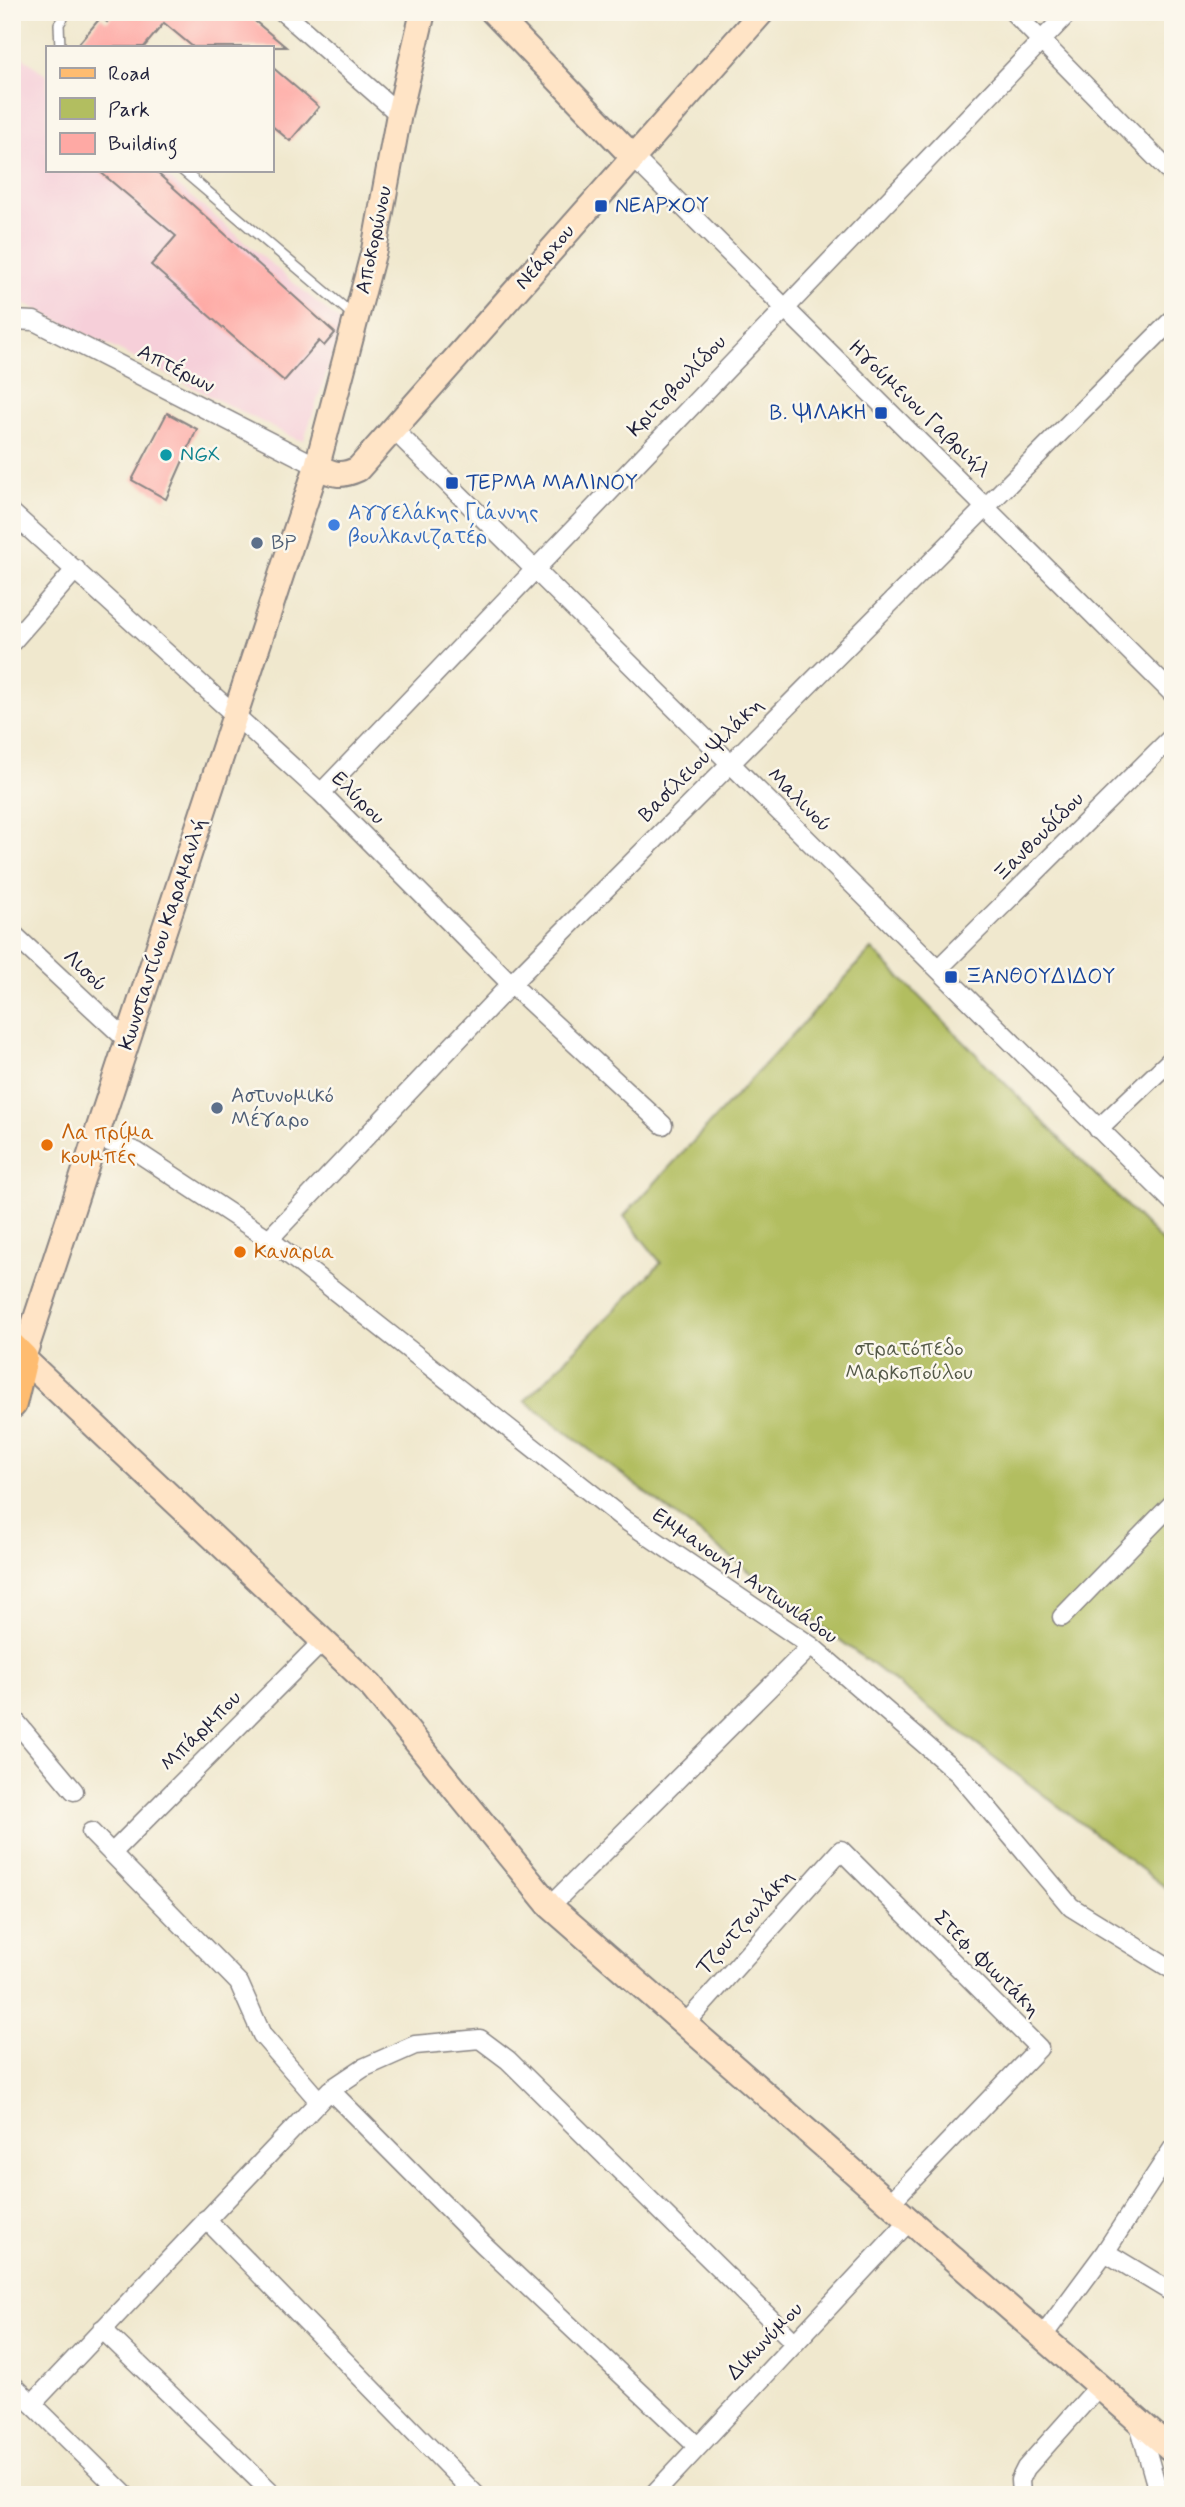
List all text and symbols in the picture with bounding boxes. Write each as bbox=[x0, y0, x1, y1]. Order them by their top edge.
legend bbox=[46, 46, 273, 172]
text: Road bbox=[108, 60, 150, 88]
text: Park bbox=[108, 96, 150, 124]
text: Building bbox=[108, 130, 178, 160]
street label: Αποκορώνου bbox=[349, 183, 399, 297]
place label: ΝΕΑΡΧΟΥ bbox=[615, 192, 709, 220]
marker: ΝΕΑΡΧΟΥ bbox=[593, 198, 609, 214]
street label: Νεάρχου bbox=[509, 218, 581, 296]
street label: Κριτοβουλίδου bbox=[621, 329, 733, 443]
street label: Ηγούμενου Γαβριήλ bbox=[842, 334, 996, 484]
street label: Απτέρων bbox=[133, 337, 220, 400]
place label: Β. ΨΙΛΑΚΗ bbox=[770, 399, 867, 427]
marker: Β. ΨΙΛΑΚΗ bbox=[873, 405, 889, 421]
place label: NGX bbox=[180, 441, 220, 469]
marker: NGX bbox=[158, 447, 174, 463]
place label: ΤΕΡΜΑ ΜΑΛΙΝΟΥ bbox=[466, 469, 638, 497]
marker: ΤΕΡΜΑ ΜΑΛΙΝΟΥ bbox=[444, 475, 460, 491]
place label: Αγγελάκης Γιάννης βουλκανιζατέρ bbox=[348, 499, 538, 551]
marker: Αγγελάκης Γιάννης βουλκανιζατέρ bbox=[326, 517, 342, 533]
place label: BP bbox=[271, 529, 296, 557]
marker: BP bbox=[249, 535, 265, 551]
street label: Βασίλειου Ψιλάκη bbox=[632, 691, 770, 829]
street label: Μαλινού bbox=[760, 761, 838, 839]
street label: Ελύρου bbox=[325, 765, 391, 831]
street label: Ξανθουδίδου bbox=[988, 786, 1090, 888]
street label: Κωνσταντίνου Καραμανλή bbox=[112, 814, 214, 1054]
street label: Λισού bbox=[57, 943, 113, 999]
place label: ΞΑΝΘΟΥΔΙΔΟΥ bbox=[965, 963, 1116, 991]
marker: ΞΑΝΘΟΥΔΙΔΟΥ bbox=[943, 969, 959, 985]
place label: Αστυνομικό Μέγαρο bbox=[231, 1082, 334, 1134]
marker: Αστυνομικό Μέγαρο bbox=[209, 1100, 225, 1116]
place label: Λα πρίμα κουμπές bbox=[61, 1119, 154, 1171]
marker: Λα πρίμα κουμπές bbox=[39, 1137, 55, 1153]
place label: Καναρια bbox=[254, 1238, 334, 1266]
marker: Καναρια bbox=[232, 1244, 248, 1260]
park label: στρατόπεδο Μαρκοπούλου bbox=[845, 1335, 973, 1387]
street label: Εμμανουήλ Αντωνιάδου bbox=[647, 1501, 843, 1651]
street label: Μπάρμπου bbox=[154, 1684, 248, 1778]
street label: Τζουτζουλάκη bbox=[690, 1863, 800, 1981]
street label: Στεφ. Φιωτάκη bbox=[927, 1904, 1047, 2024]
street label: Δικωνύμου bbox=[721, 2296, 809, 2386]

